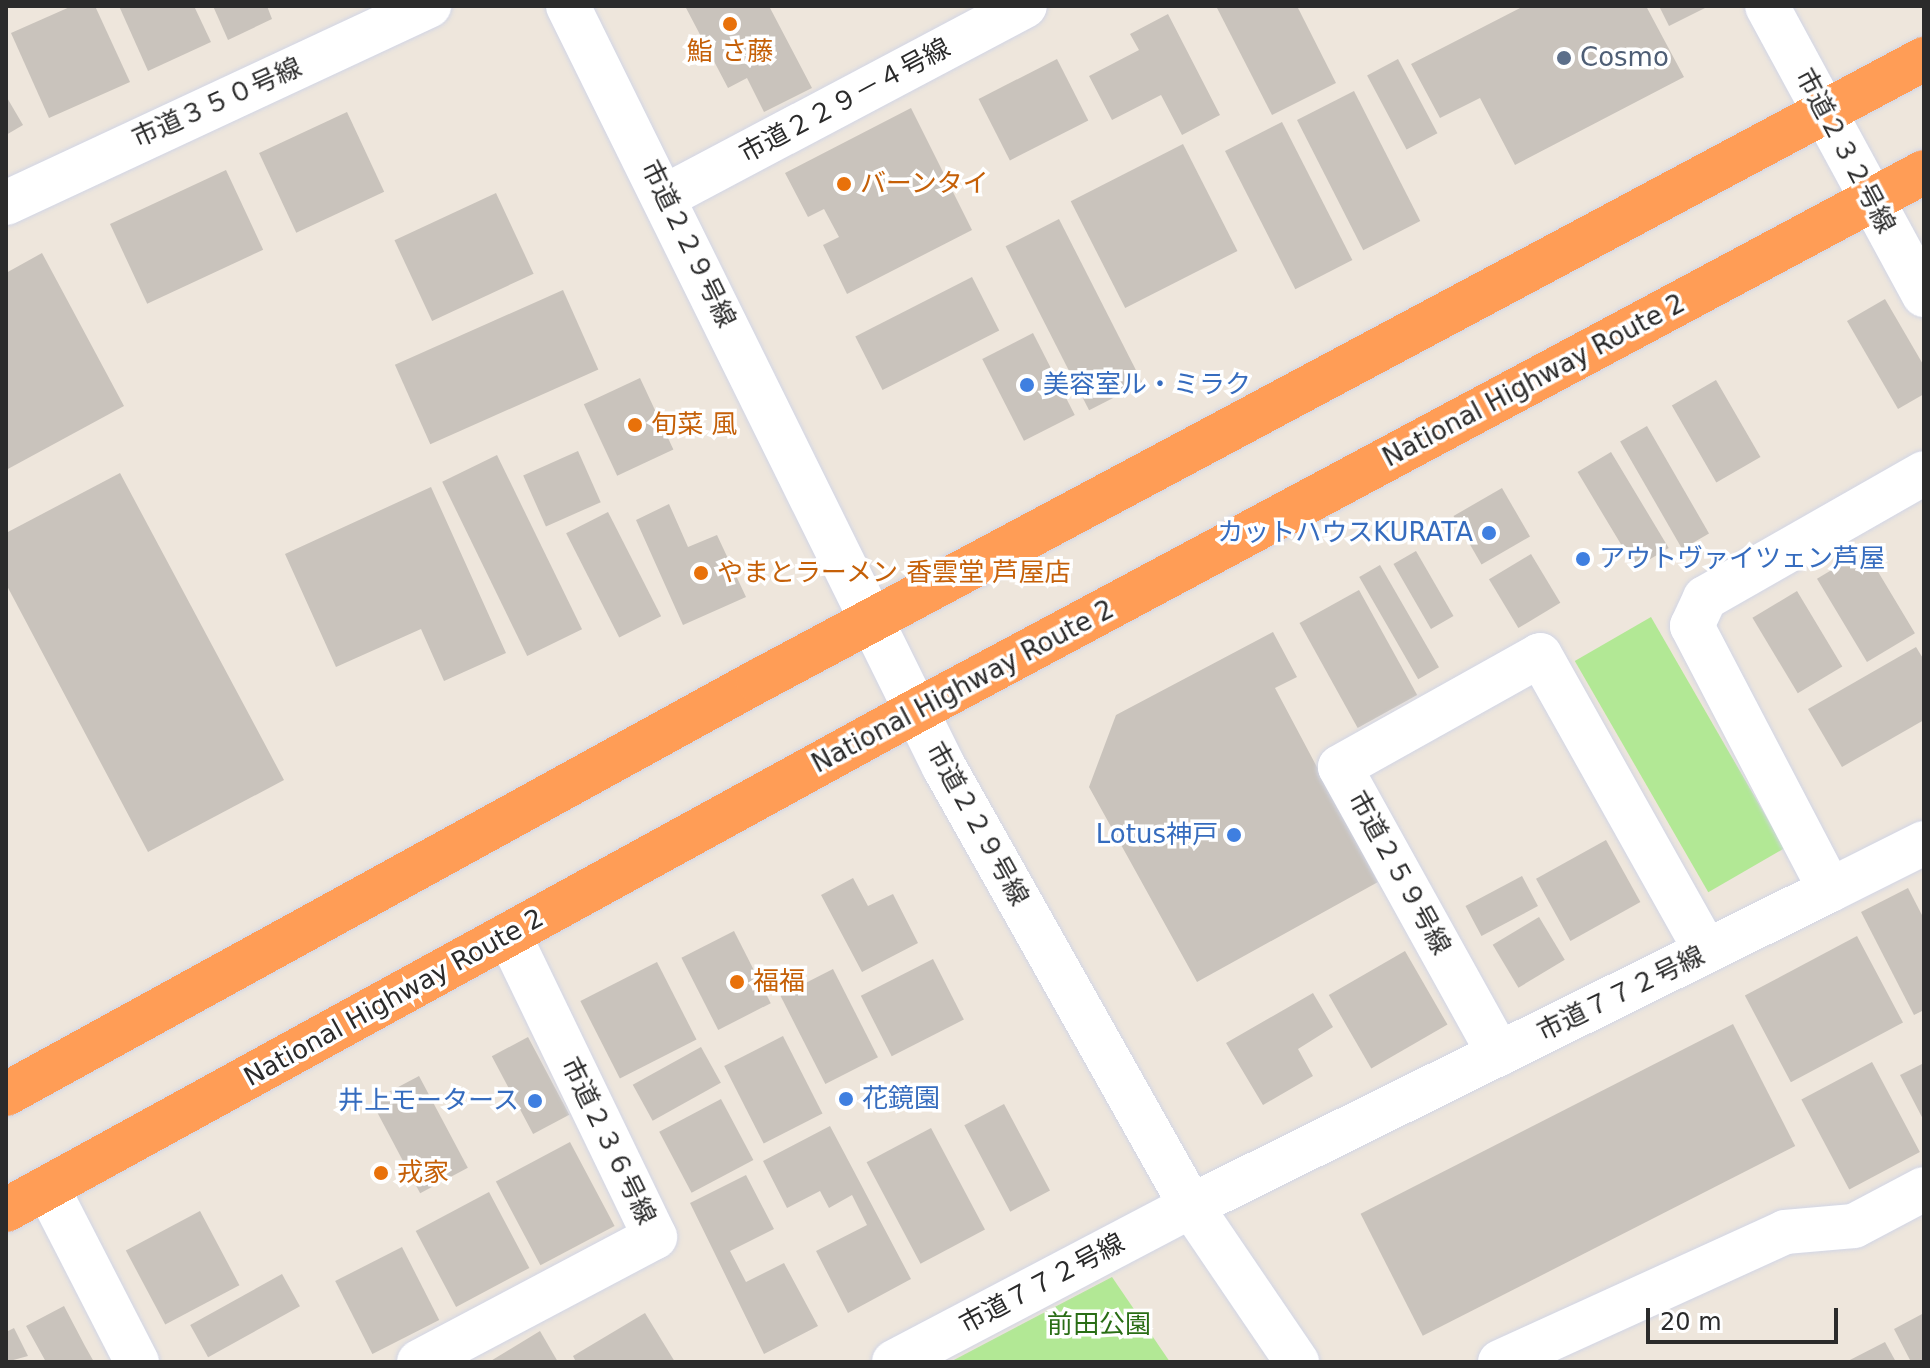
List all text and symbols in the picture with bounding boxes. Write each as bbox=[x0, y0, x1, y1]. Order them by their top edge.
marker: 鮨 さ藤 bbox=[721, 15, 739, 33]
street label: 市道２２９－４号線 bbox=[734, 32, 956, 170]
place label: 鮨 さ藤 bbox=[687, 36, 773, 68]
place label: Cosmo bbox=[1580, 42, 1669, 74]
marker: Cosmo bbox=[1555, 49, 1573, 67]
street label: 市道３５０号線 bbox=[128, 52, 306, 154]
street label: 市道２３２号線 bbox=[1789, 63, 1901, 239]
street label: 市道２２９号線 bbox=[634, 155, 742, 333]
place label: バーンタイ bbox=[860, 168, 990, 200]
marker: バーンタイ bbox=[835, 175, 853, 193]
street label: National Highway Route 2 bbox=[1378, 288, 1690, 474]
place label: 美容室ル・ミラク bbox=[1043, 369, 1251, 401]
marker: 美容室ル・ミラク bbox=[1018, 376, 1036, 394]
place label: 旬菜 風 bbox=[651, 409, 737, 441]
marker: 旬菜 風 bbox=[626, 416, 644, 434]
place label: カットハウスKURATA bbox=[1217, 517, 1473, 549]
marker: カットハウスKURATA bbox=[1480, 524, 1498, 542]
place label: アウトヴァイツェン芦屋 bbox=[1599, 543, 1885, 575]
marker: アウトヴァイツェン芦屋 bbox=[1574, 550, 1592, 568]
place label: やまとラーメン 香雲堂 芦屋店 bbox=[717, 557, 1072, 589]
marker: やまとラーメン 香雲堂 芦屋店 bbox=[692, 564, 710, 582]
street label: National Highway Route 2 bbox=[807, 594, 1119, 780]
street label: 市道２２９号線 bbox=[919, 737, 1035, 911]
street label: 市道２５９号線 bbox=[1341, 786, 1457, 960]
place label: Lotus神戸 bbox=[1096, 819, 1218, 851]
marker: Lotus神戸 bbox=[1225, 826, 1243, 844]
street label: National Highway Route 2 bbox=[239, 903, 549, 1093]
street label: 市道７７２号線 bbox=[1532, 940, 1710, 1048]
place label: 福福 bbox=[753, 966, 805, 998]
marker: 福福 bbox=[728, 973, 746, 991]
street label: 市道２３６号線 bbox=[554, 1052, 662, 1230]
place label: 花鏡園 bbox=[862, 1083, 940, 1115]
place label: 井上モータース bbox=[337, 1085, 519, 1117]
marker: 花鏡園 bbox=[837, 1090, 855, 1108]
marker: 井上モータース bbox=[526, 1092, 544, 1110]
place label: 戎家 bbox=[397, 1157, 449, 1189]
marker: 戎家 bbox=[372, 1164, 390, 1182]
street label: 市道７７２号線 bbox=[954, 1228, 1130, 1340]
scale bar bbox=[1650, 1292, 1842, 1342]
text: 20 m bbox=[1660, 1308, 1722, 1336]
park label: 前田公園 bbox=[1047, 1309, 1151, 1341]

